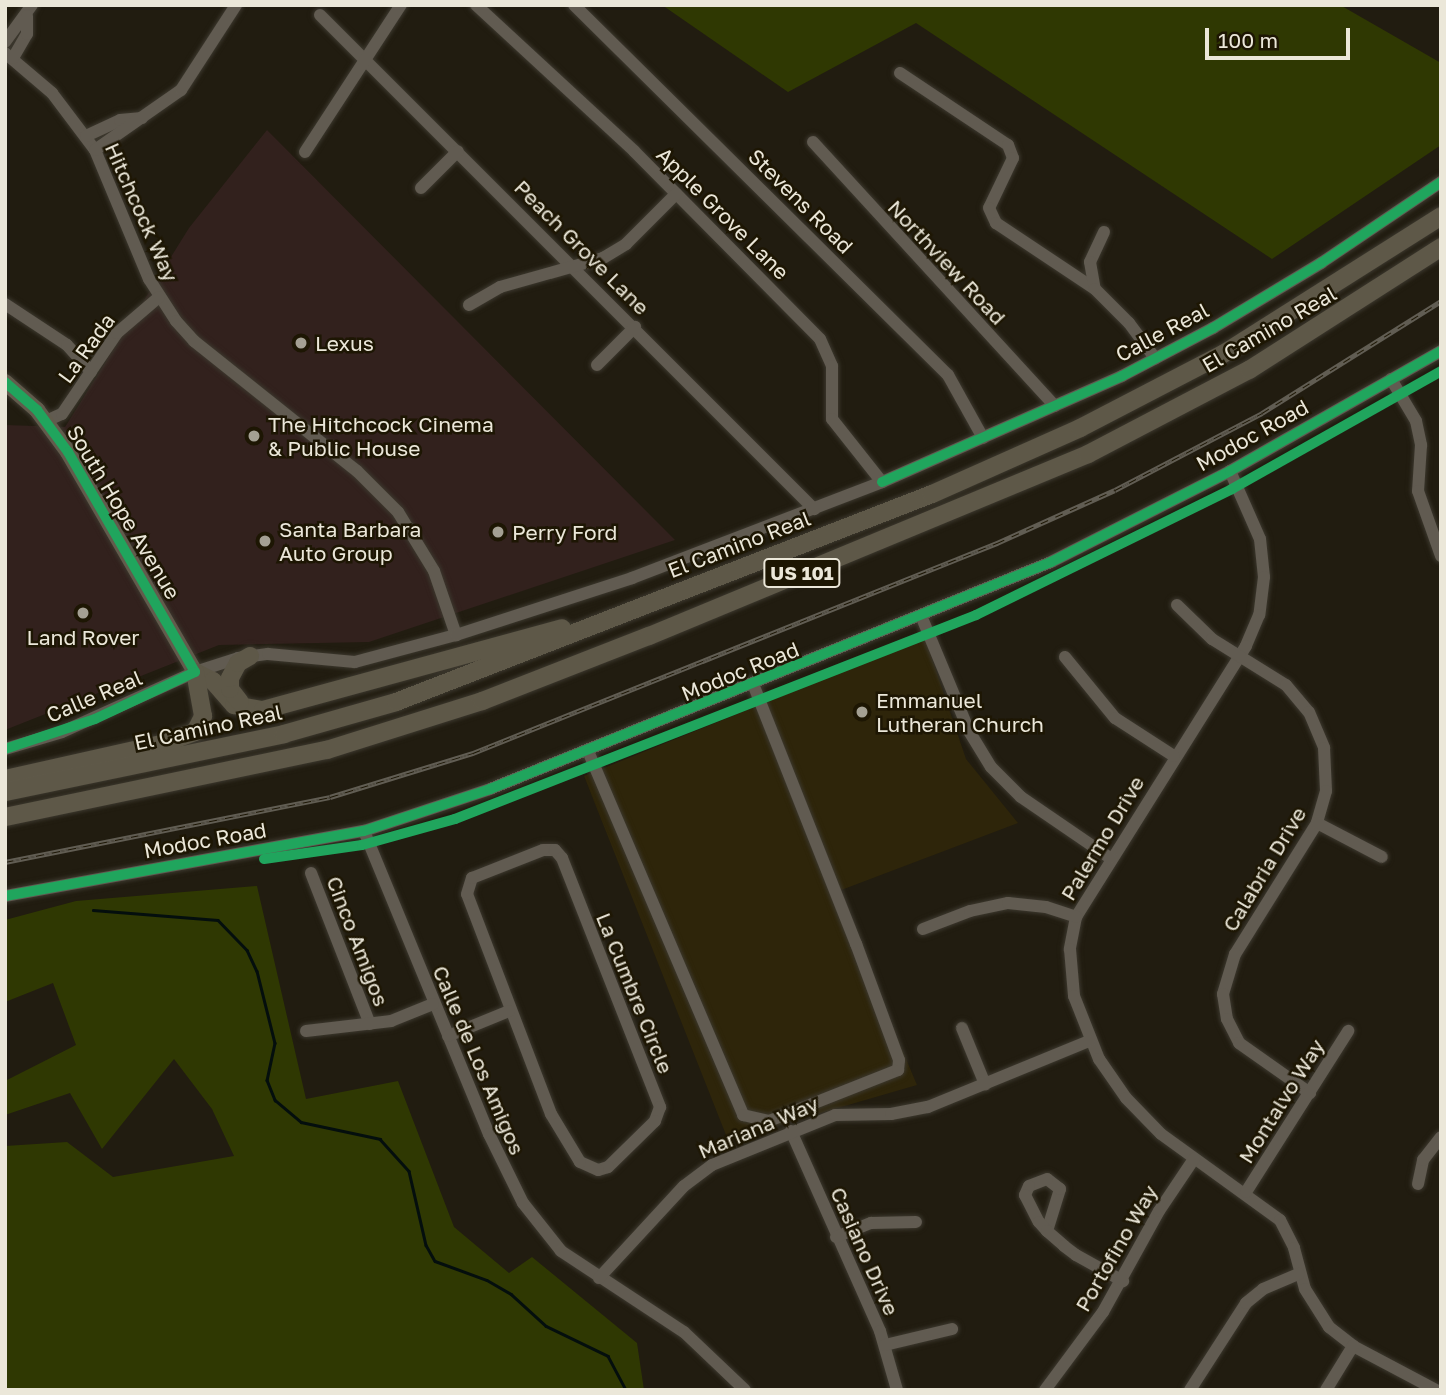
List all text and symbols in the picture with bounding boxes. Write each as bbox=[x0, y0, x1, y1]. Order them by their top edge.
scale bar bbox=[1208, 14, 1353, 58]
text: 100 m bbox=[1218, 27, 1278, 53]
street label: Hitchcock Way bbox=[100, 139, 184, 285]
street label: Apple Grove Lane bbox=[652, 142, 794, 284]
street label: Stevens Road bbox=[743, 143, 859, 259]
street label: Peach Grove Lane bbox=[509, 174, 655, 320]
street label: Northview Road bbox=[883, 194, 1011, 330]
street label: El Camino Real bbox=[1197, 280, 1341, 378]
street label: Calle Real bbox=[1111, 297, 1213, 367]
street label: La Rada bbox=[52, 308, 120, 388]
place label: Lexus bbox=[315, 330, 374, 356]
marker: Lexus bbox=[293, 335, 309, 351]
street label: Modoc Road bbox=[1192, 394, 1312, 476]
place label: The Hitchcock Cinema & Public House bbox=[268, 411, 494, 461]
street label: South Hope Avenue bbox=[62, 421, 186, 603]
marker: The Hitchcock Cinema & Public House bbox=[246, 428, 262, 444]
street label: El Camino Real bbox=[664, 505, 814, 583]
place label: Santa Barbara Auto Group bbox=[279, 516, 421, 566]
place label: Perry Ford bbox=[512, 519, 618, 545]
marker: Perry Ford bbox=[490, 524, 506, 540]
marker: Santa Barbara Auto Group bbox=[257, 533, 273, 549]
road number: US 101 bbox=[762, 558, 842, 588]
marker: Land Rover bbox=[75, 605, 91, 621]
place label: Land Rover bbox=[26, 624, 140, 650]
street label: Modoc Road bbox=[678, 636, 802, 706]
street label: Calle Real bbox=[42, 665, 146, 727]
place label: Emmanuel Lutheran Church bbox=[876, 687, 1044, 737]
street label: El Camino Real bbox=[132, 699, 284, 755]
marker: Emmanuel Lutheran Church bbox=[854, 704, 870, 720]
street label: Palermo Drive bbox=[1055, 771, 1149, 905]
street label: Calabria Drive bbox=[1217, 802, 1311, 936]
street label: Modoc Road bbox=[142, 817, 268, 863]
street label: Cinco Amigos bbox=[322, 873, 394, 1009]
street label: La Cumbre Circle bbox=[591, 909, 679, 1077]
street label: Calle de Los Amigos bbox=[428, 962, 530, 1158]
street label: Montalvo Way bbox=[1233, 1034, 1329, 1168]
street label: Mariana Way bbox=[694, 1090, 822, 1164]
street label: Portofino Way bbox=[1070, 1180, 1162, 1316]
street label: Casiano Drive bbox=[826, 1183, 904, 1319]

